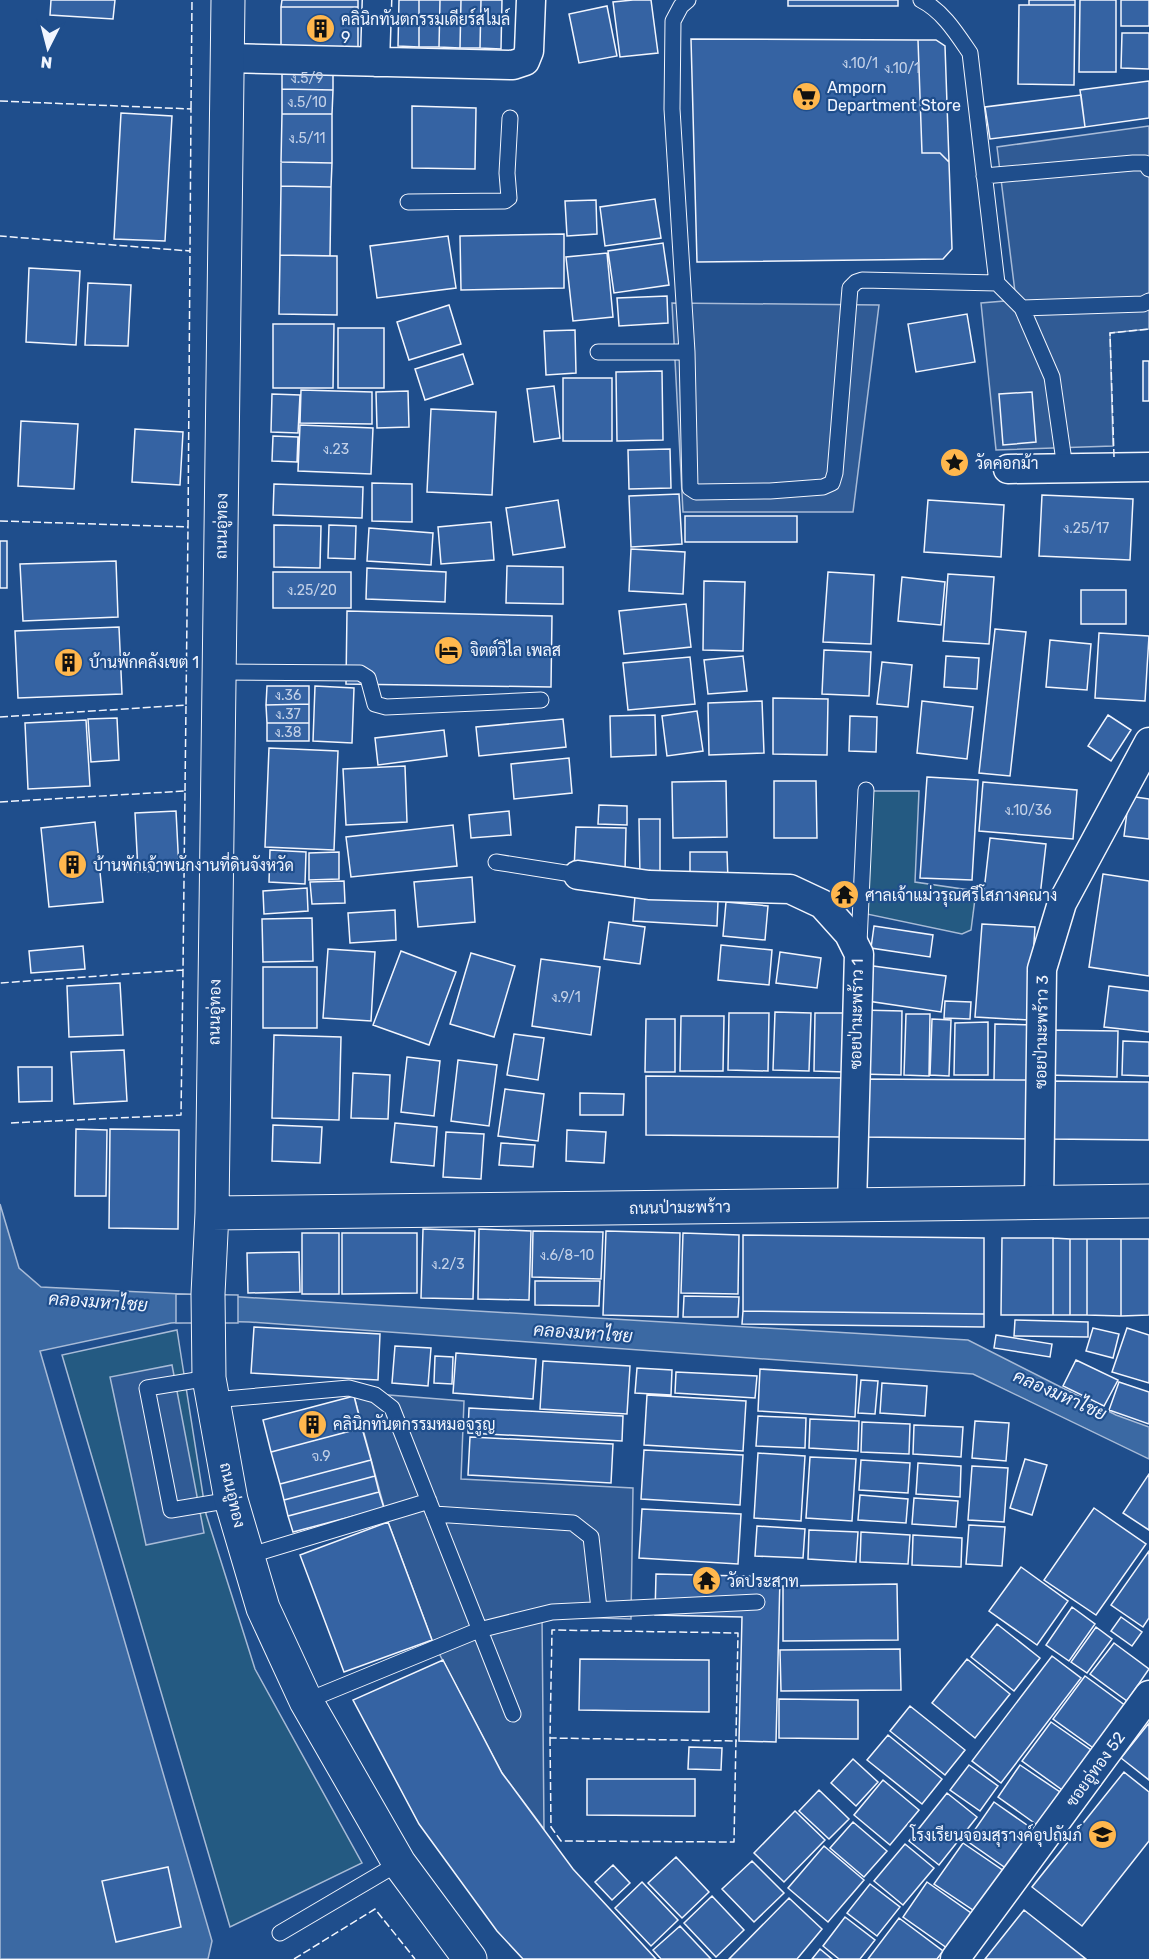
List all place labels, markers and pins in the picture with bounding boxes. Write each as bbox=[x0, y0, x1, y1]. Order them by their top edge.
place label: คลินิกทันตกรรมเดียร์สไมล์ 9 bbox=[341, 7, 510, 47]
building icon: คลินิกทันตกรรมเดียร์สไมล์ 9 bbox=[304, 12, 336, 44]
place label: Amporn Department Store bbox=[827, 78, 961, 115]
supermarket icon: Amporn Department Store bbox=[790, 80, 822, 112]
place icon: วัดคอกม้า bbox=[938, 447, 970, 479]
place label: วัดคอกม้า bbox=[975, 453, 1039, 473]
hotel icon: จิตต์วิไล เพลส bbox=[433, 634, 465, 666]
place label: จิตต์วิไล เพลส bbox=[470, 638, 561, 660]
building icon: บ้านพักคลังเขต 1 bbox=[52, 646, 84, 678]
place label: บ้านพักคลังเขต 1 bbox=[89, 652, 199, 672]
building icon: บ้านพักเจ้าพนักงานที่ดินจังหวัด bbox=[56, 849, 88, 881]
place label: บ้านพักเจ้าพนักงานที่ดินจังหวัด bbox=[93, 851, 294, 875]
temple icon: ศาลเจ้าแม่วรุณศรีโสภางคณาง bbox=[828, 879, 860, 911]
place label: ศาลเจ้าแม่วรุณศรีโสภางคณาง bbox=[865, 884, 1057, 907]
building icon: คลินิกทันตกรรมหมอจรูญ bbox=[296, 1408, 328, 1440]
place label: คลินิกทันตกรรมหมอจรูญ bbox=[333, 1414, 496, 1436]
temple icon: วัดประสาท bbox=[690, 1565, 722, 1597]
place label: วัดประสาท bbox=[727, 1571, 799, 1591]
school or university icon: โรงเรียนจอมสุรางค์อุปถัมภ์ bbox=[1087, 1819, 1119, 1851]
place label: โรงเรียนจอมสุรางค์อุปถัมภ์ bbox=[909, 1823, 1082, 1847]

